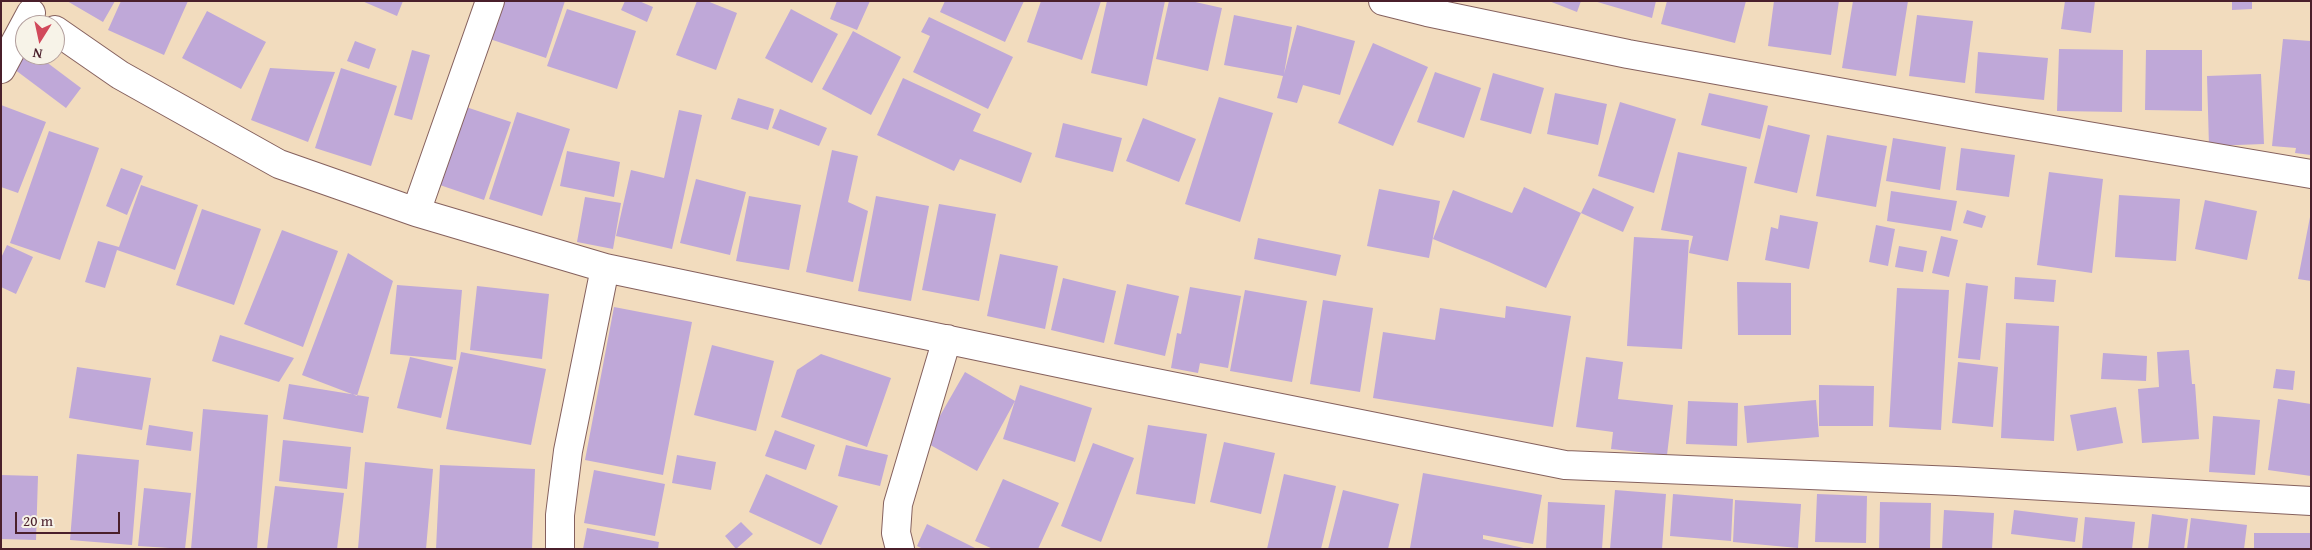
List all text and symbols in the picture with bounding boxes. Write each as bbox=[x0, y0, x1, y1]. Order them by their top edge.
north arrow bbox=[15, 15, 65, 65]
text: N bbox=[31, 43, 44, 64]
scale bar bbox=[18, 502, 122, 534]
text: 20 m bbox=[23, 510, 53, 531]

